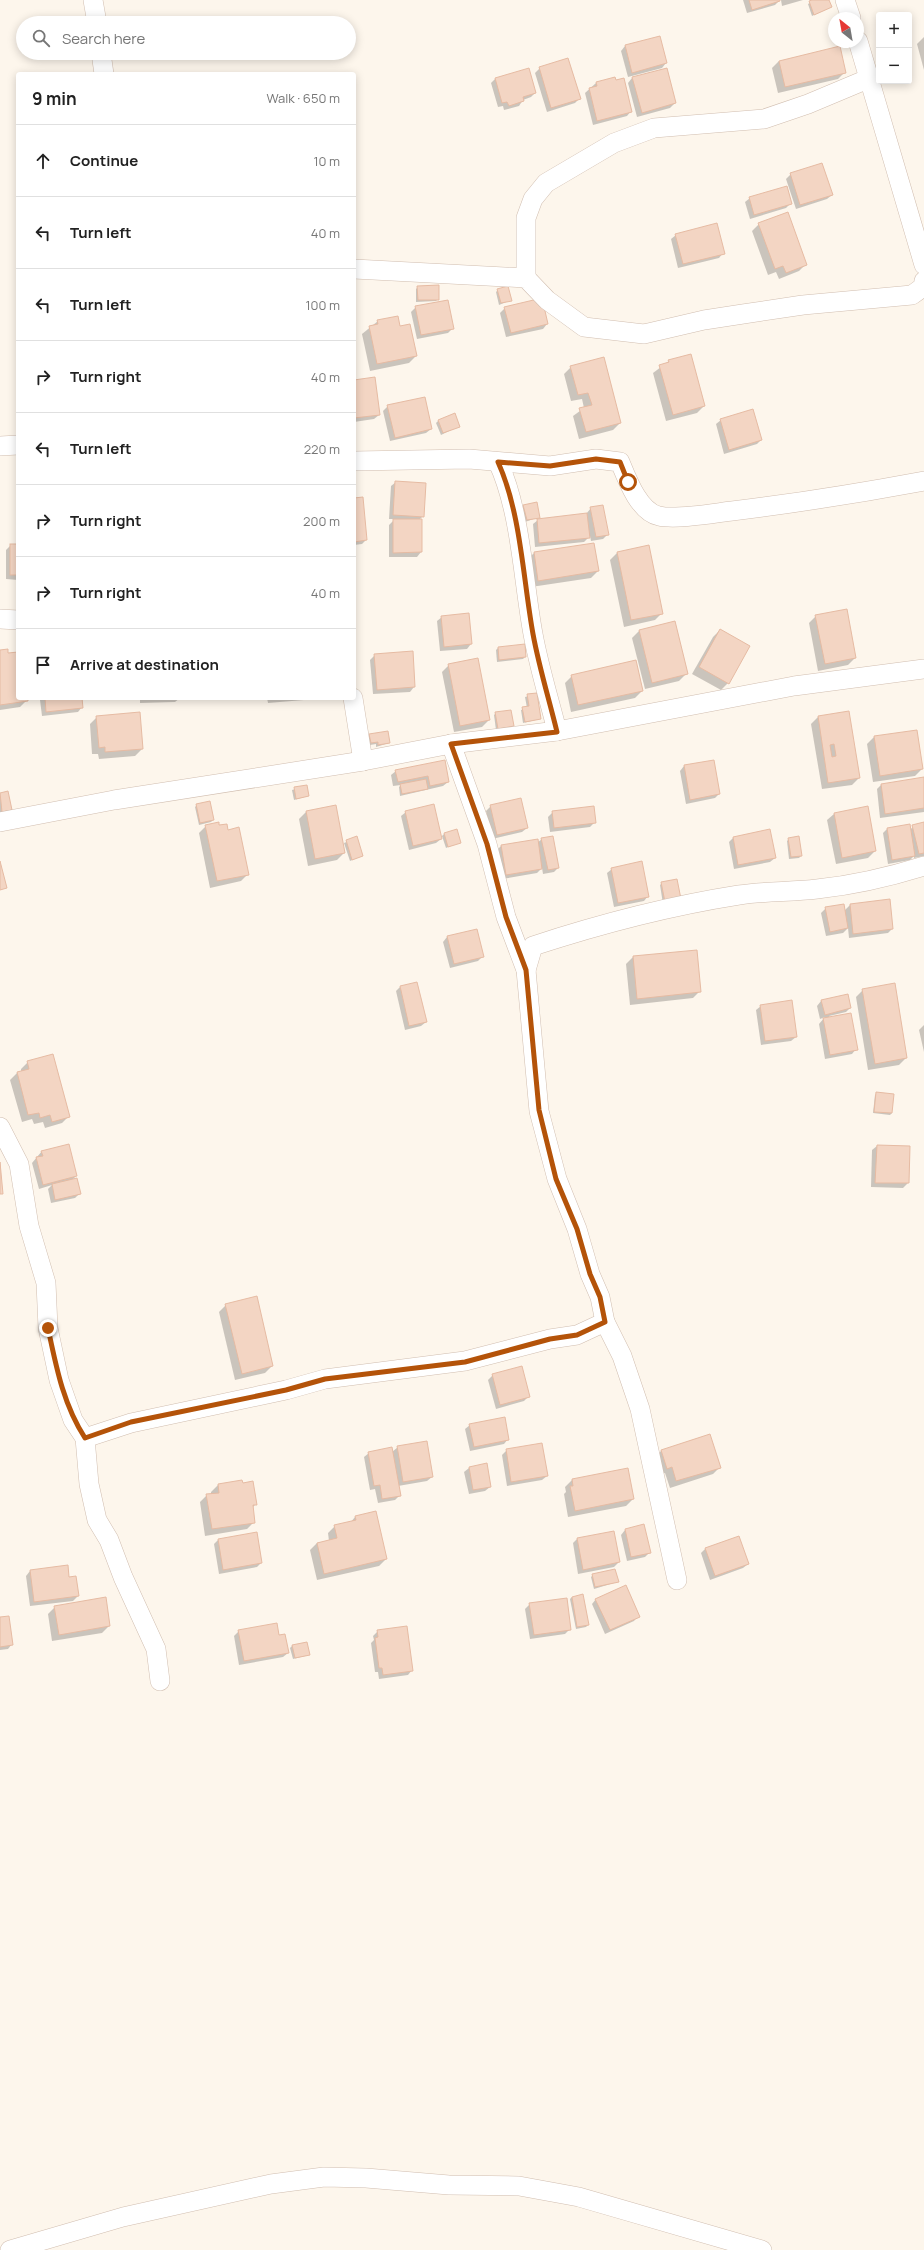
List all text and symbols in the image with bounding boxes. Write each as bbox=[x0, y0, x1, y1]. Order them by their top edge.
north arrow bbox=[828, 12, 864, 48]
map controls bbox=[876, 12, 912, 84]
button: + bbox=[876, 12, 912, 48]
search box bbox=[16, 16, 356, 60]
icon: search bbox=[30, 27, 52, 49]
text: Search here bbox=[62, 28, 145, 49]
button: − bbox=[876, 48, 912, 84]
text: 9 min bbox=[32, 87, 77, 110]
text: Walk · 650 m bbox=[266, 89, 340, 107]
icon: ahead bbox=[32, 150, 54, 172]
text: Continue bbox=[70, 150, 138, 171]
text: 10 m bbox=[313, 152, 340, 170]
icon: left bbox=[32, 222, 54, 244]
text: Turn left bbox=[70, 222, 132, 243]
text: 40 m bbox=[311, 224, 340, 242]
icon: left bbox=[32, 294, 54, 316]
text: Turn left bbox=[70, 294, 132, 315]
text: 100 m bbox=[305, 296, 340, 314]
icon: right bbox=[32, 366, 54, 388]
text: Turn right bbox=[70, 366, 141, 387]
text: 40 m bbox=[311, 368, 340, 386]
icon: left bbox=[32, 438, 54, 460]
text: Turn left bbox=[70, 438, 132, 459]
text: 220 m bbox=[304, 440, 340, 458]
route start bbox=[619, 473, 637, 491]
icon: right bbox=[32, 510, 54, 532]
text: Turn right bbox=[70, 510, 141, 531]
text: 200 m bbox=[303, 512, 340, 530]
icon: right bbox=[32, 582, 54, 604]
text: Turn right bbox=[70, 582, 141, 603]
text: 40 m bbox=[311, 584, 340, 602]
icon: arrive bbox=[32, 654, 54, 676]
text: Arrive at destination bbox=[70, 654, 219, 675]
route end bbox=[39, 1319, 57, 1337]

